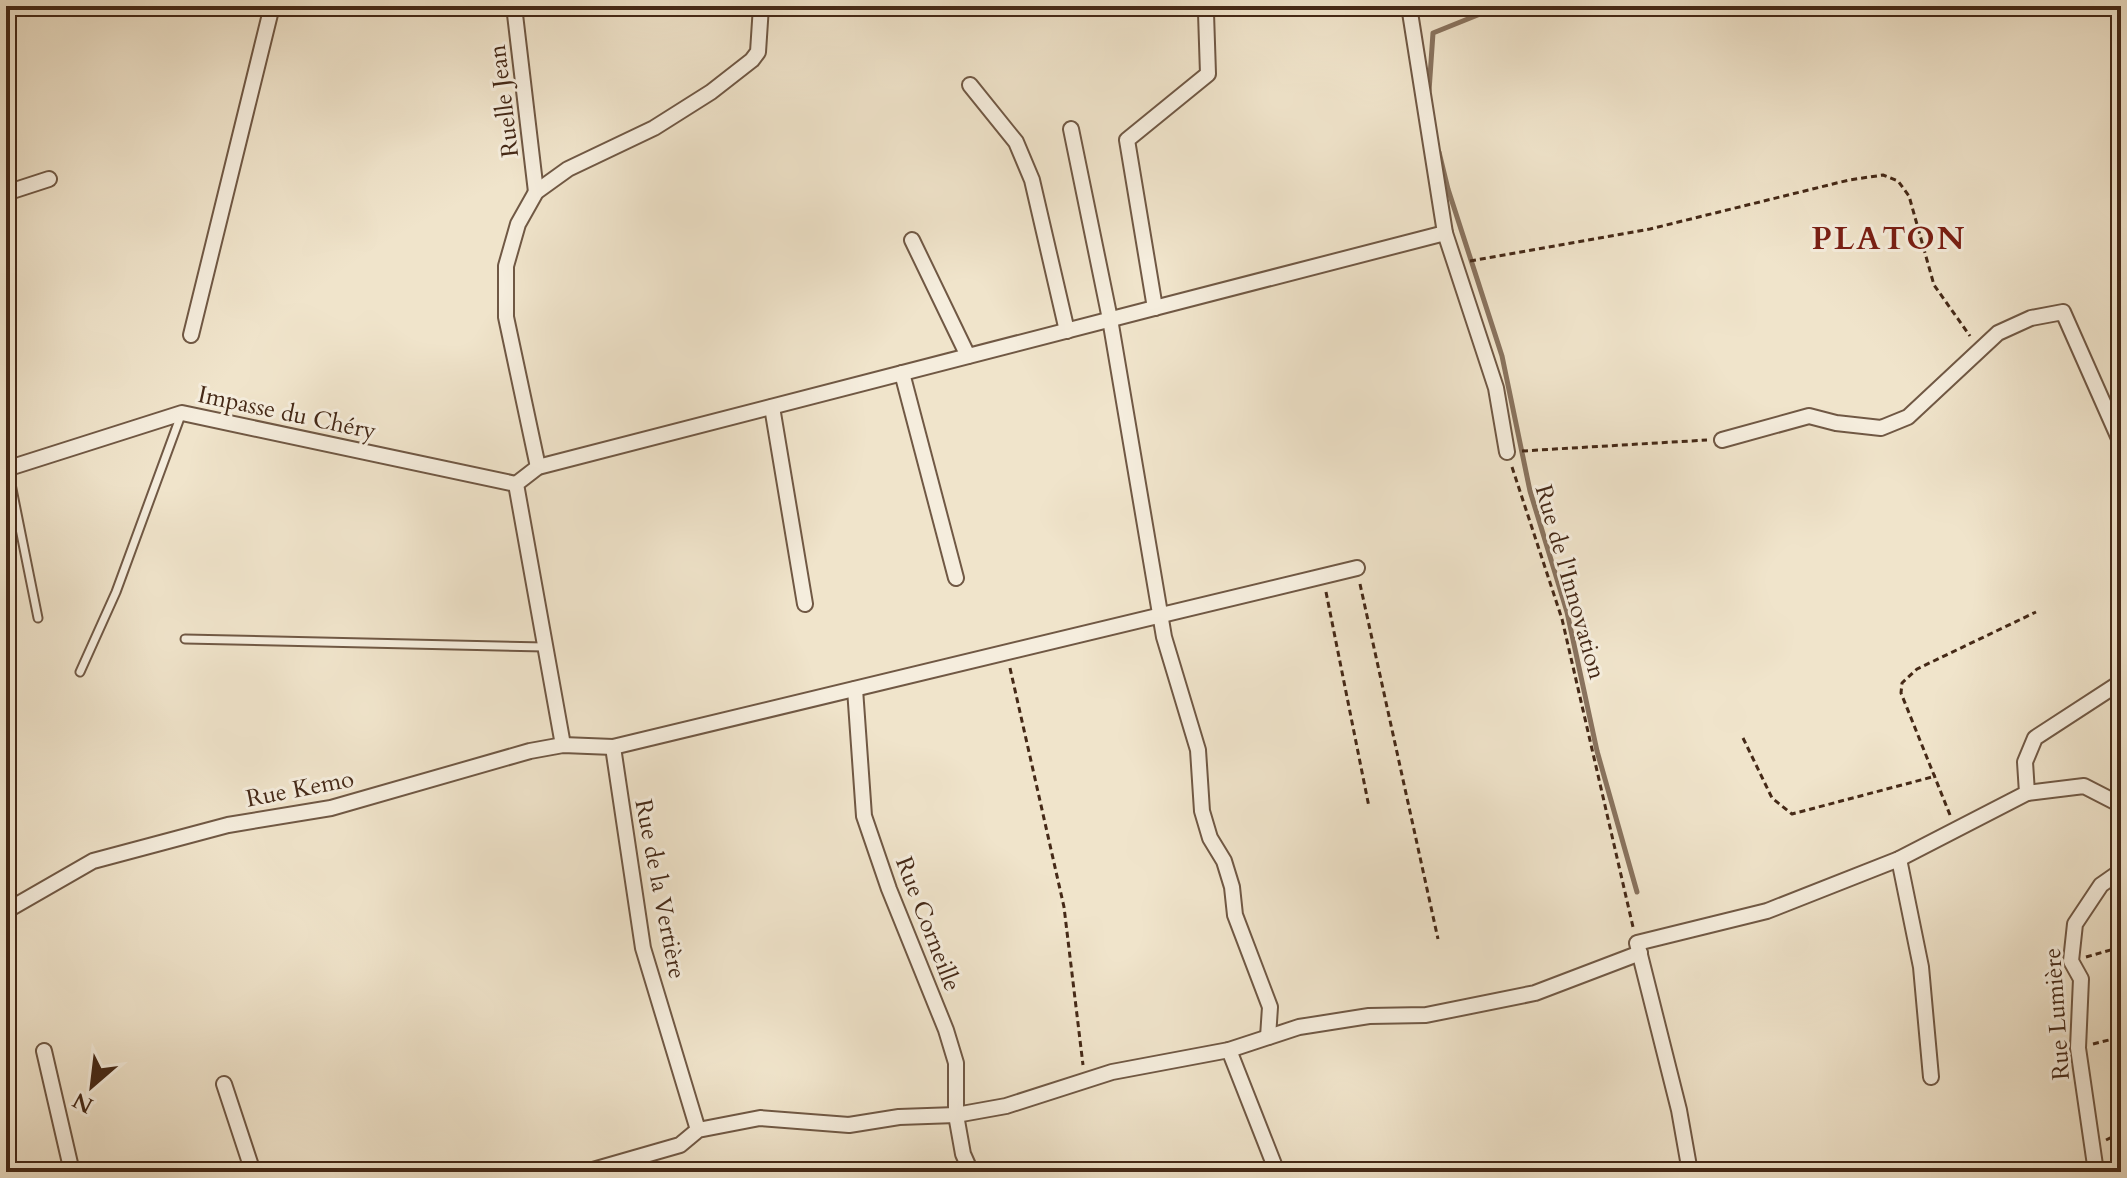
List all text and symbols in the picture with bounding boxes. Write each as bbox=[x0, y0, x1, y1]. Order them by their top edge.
street label: Ruelle Jean bbox=[481, 42, 527, 159]
district label: PLATON bbox=[1812, 217, 1966, 261]
street label: Impasse du Chéry bbox=[195, 378, 379, 448]
street label: Rue de l'Innovation bbox=[1526, 481, 1614, 683]
street label: Rue Kemo bbox=[243, 762, 357, 816]
street label: Rue de la Vertière bbox=[626, 796, 694, 982]
street label: Rue Corneille bbox=[887, 852, 969, 996]
street label: Rue Lumière bbox=[2036, 947, 2078, 1081]
north arrow bbox=[52, 1046, 132, 1126]
text: N bbox=[68, 1085, 99, 1121]

